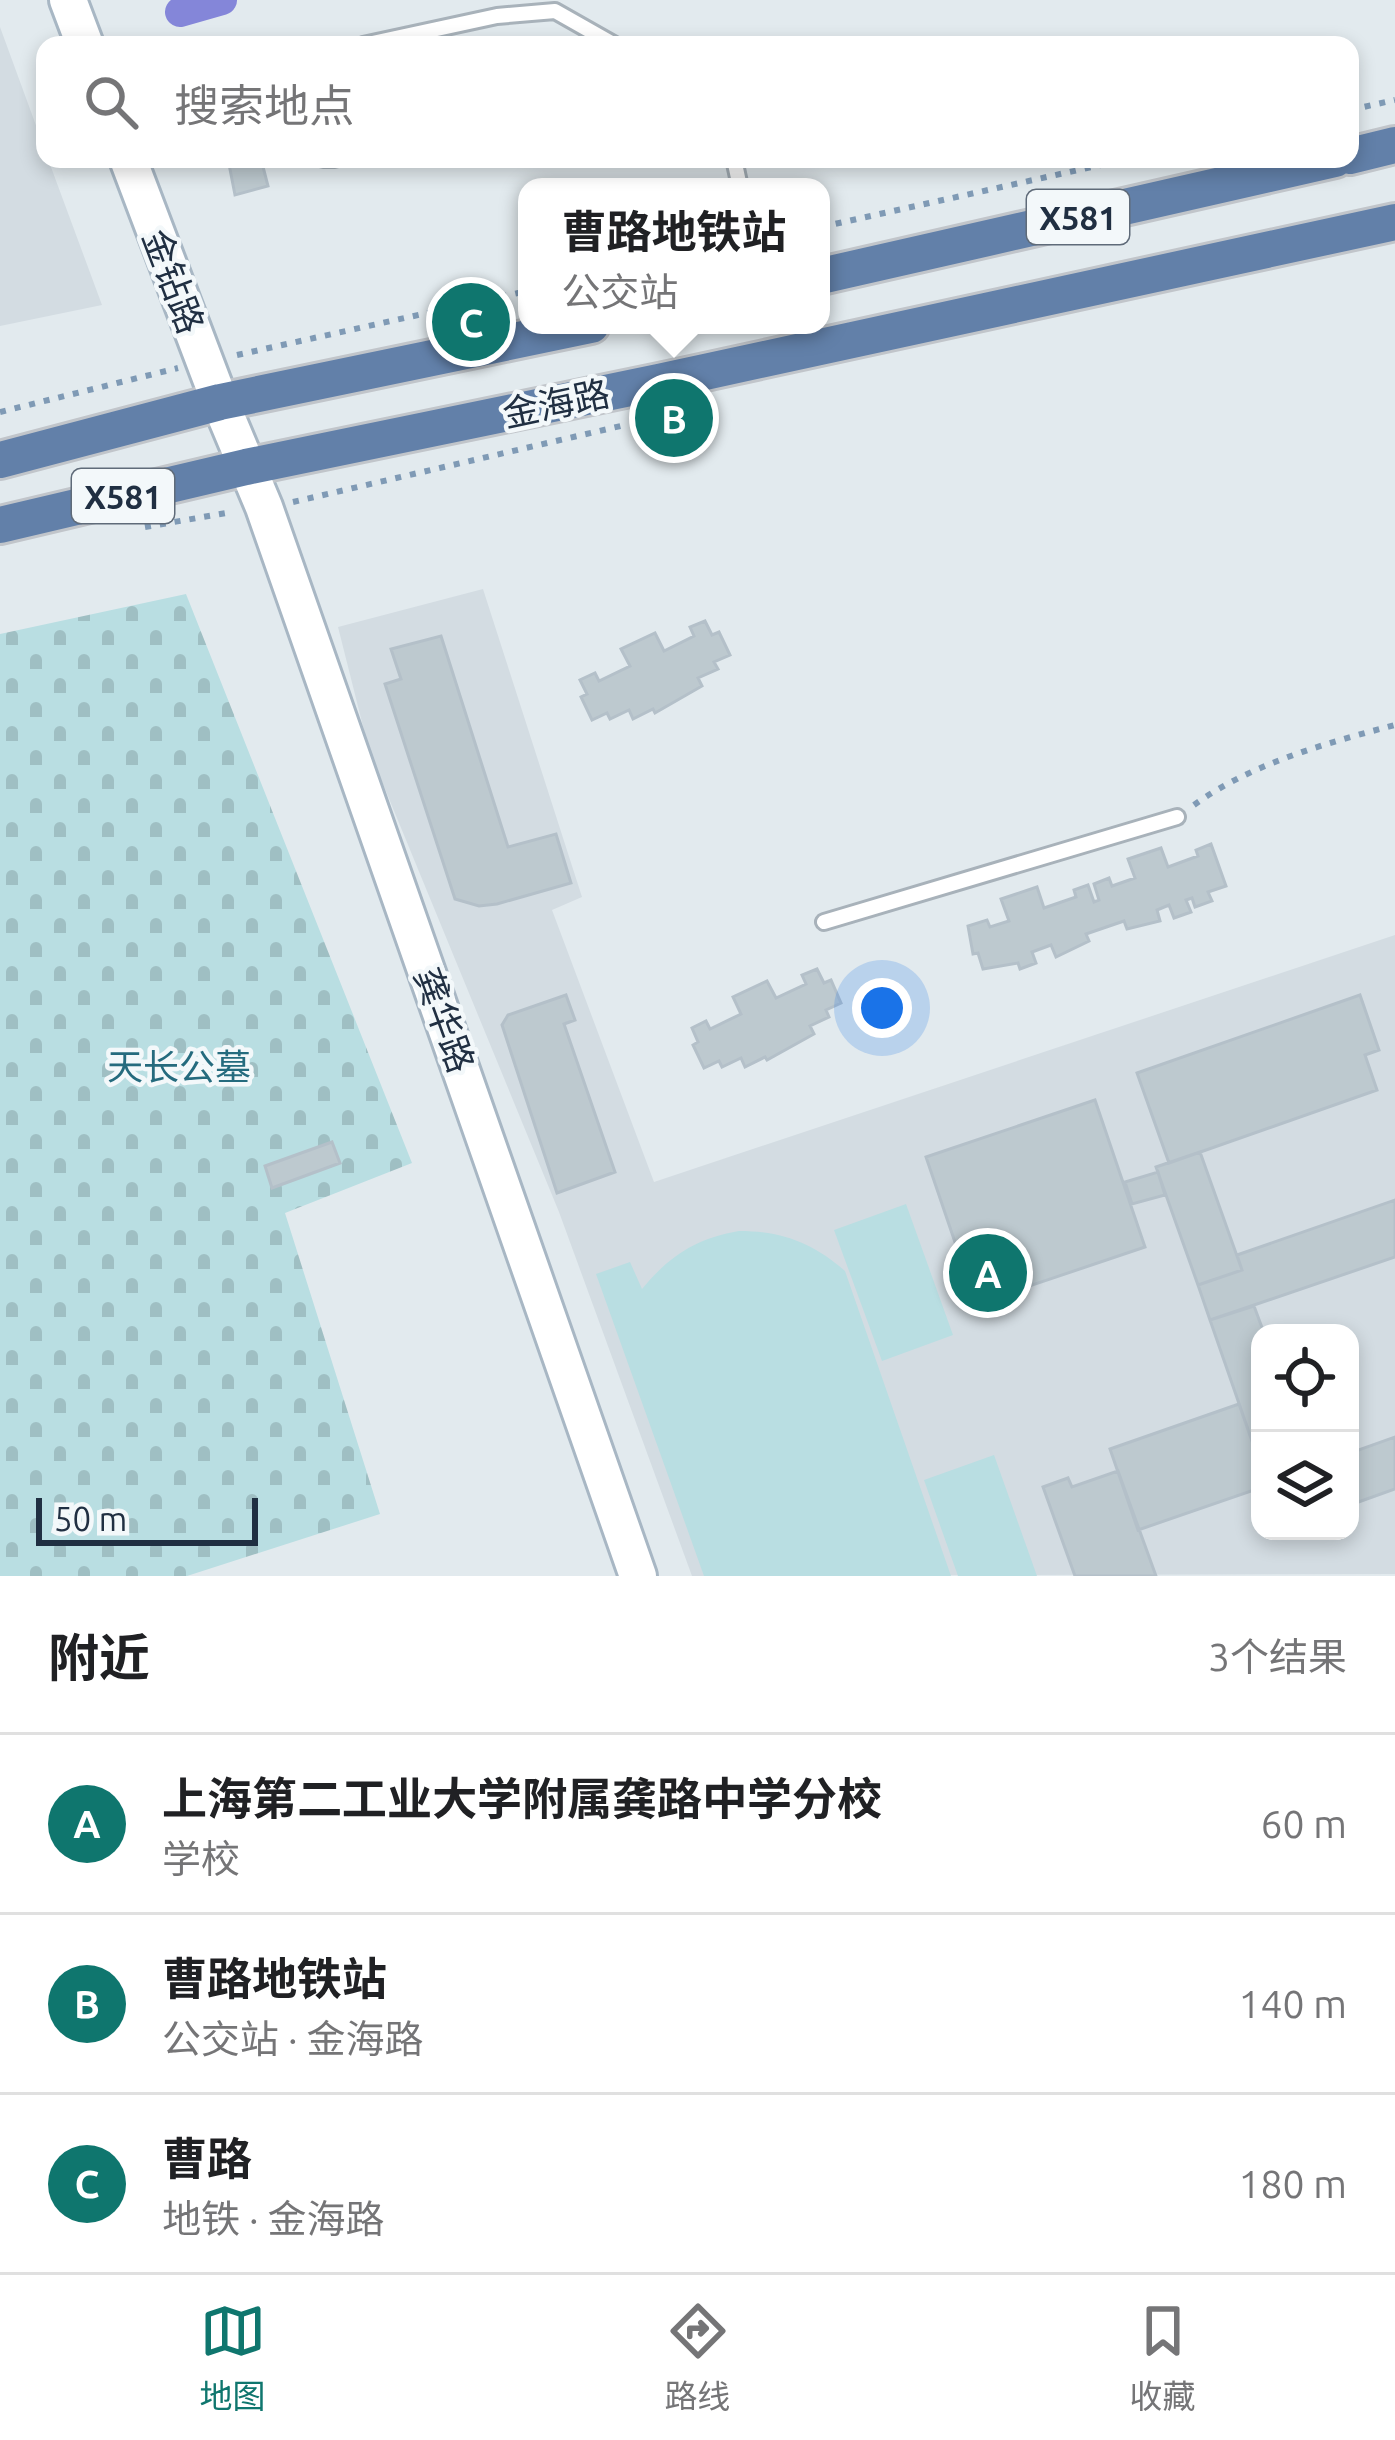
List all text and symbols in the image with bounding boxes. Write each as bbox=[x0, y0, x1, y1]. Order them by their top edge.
search box bbox=[36, 36, 1359, 168]
icon: search bbox=[78, 69, 144, 135]
text: 搜索地点 bbox=[174, 80, 354, 131]
popup bbox=[518, 178, 830, 334]
road number: X581 bbox=[1027, 190, 1129, 244]
text: 曹路地铁站 bbox=[561, 206, 787, 257]
street label: 金钻路 bbox=[136, 223, 212, 339]
text: 公交站 bbox=[561, 270, 679, 313]
pin: C bbox=[432, 277, 510, 367]
street label: 金海路 bbox=[499, 372, 613, 434]
pin: B bbox=[635, 373, 713, 463]
road number: X581 bbox=[72, 469, 174, 523]
street label: 龚华路 bbox=[407, 962, 483, 1078]
your location bbox=[852, 978, 912, 1038]
park label: 天长公墓 bbox=[107, 1046, 251, 1087]
pin: A bbox=[949, 1228, 1027, 1318]
map controls bbox=[1251, 1324, 1359, 1540]
button: locate bbox=[1251, 1324, 1359, 1432]
button: layers bbox=[1251, 1432, 1359, 1540]
scale bar bbox=[36, 1492, 258, 1545]
text: 50 m bbox=[54, 1500, 127, 1537]
text: 附近 bbox=[48, 1628, 150, 1686]
text: 3个结果 bbox=[1208, 1635, 1347, 1678]
text: 上海第二工业大学附属龚路中学分校 bbox=[162, 1773, 882, 1824]
text: A bbox=[73, 1802, 101, 1845]
text: 60 m bbox=[1260, 1802, 1347, 1845]
text: 学校 bbox=[162, 1837, 240, 1880]
text: 曹路地铁站 bbox=[162, 1953, 387, 2004]
text: B bbox=[74, 1982, 100, 2025]
text: 140 m bbox=[1238, 1982, 1347, 2025]
text: 公交站 · 金海路 bbox=[162, 2017, 423, 2060]
text: 曹路 bbox=[162, 2133, 252, 2184]
text: C bbox=[75, 2162, 99, 2205]
text: 180 m bbox=[1238, 2162, 1347, 2205]
text: 地铁 · 金海路 bbox=[162, 2197, 384, 2240]
tab: 地图 bbox=[200, 2298, 266, 2418]
tab: 路线 bbox=[665, 2298, 731, 2418]
tab: 收藏 bbox=[1130, 2298, 1196, 2418]

